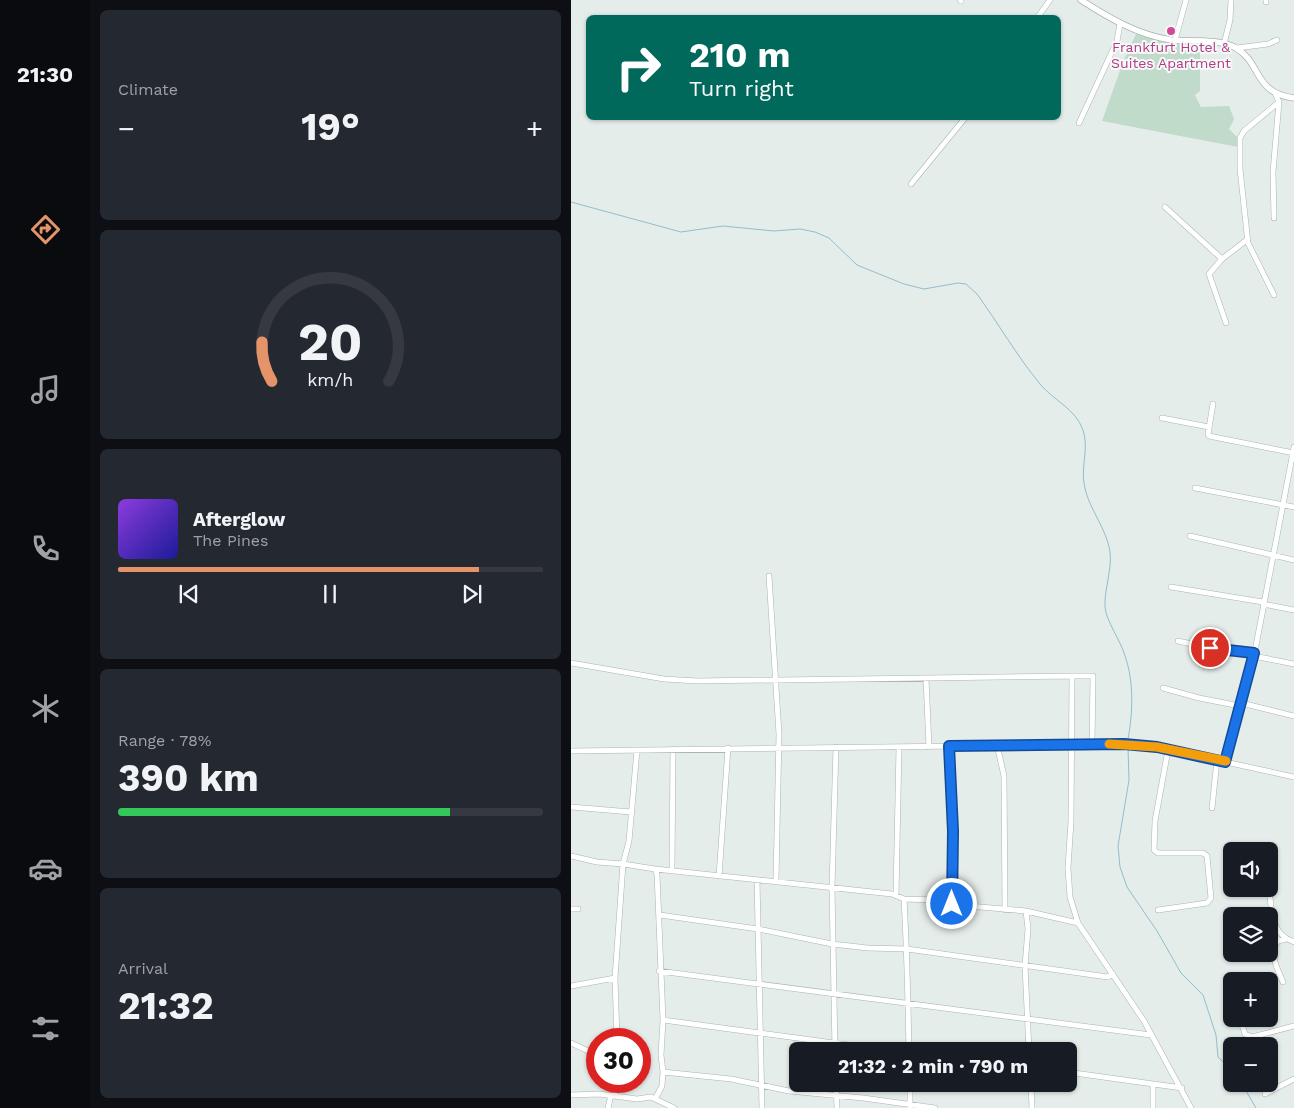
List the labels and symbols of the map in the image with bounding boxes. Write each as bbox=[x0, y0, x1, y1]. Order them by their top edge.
marker: Frankfurt Hotel & Suites Apartment bbox=[1165, 25, 1177, 37]
place label: Frankfurt Hotel & Suites Apartment bbox=[1111, 39, 1231, 71]
pin bbox=[1189, 627, 1231, 669]
position arrow bbox=[925, 877, 977, 929]
speed limit sign: 30 bbox=[586, 1028, 651, 1093]

